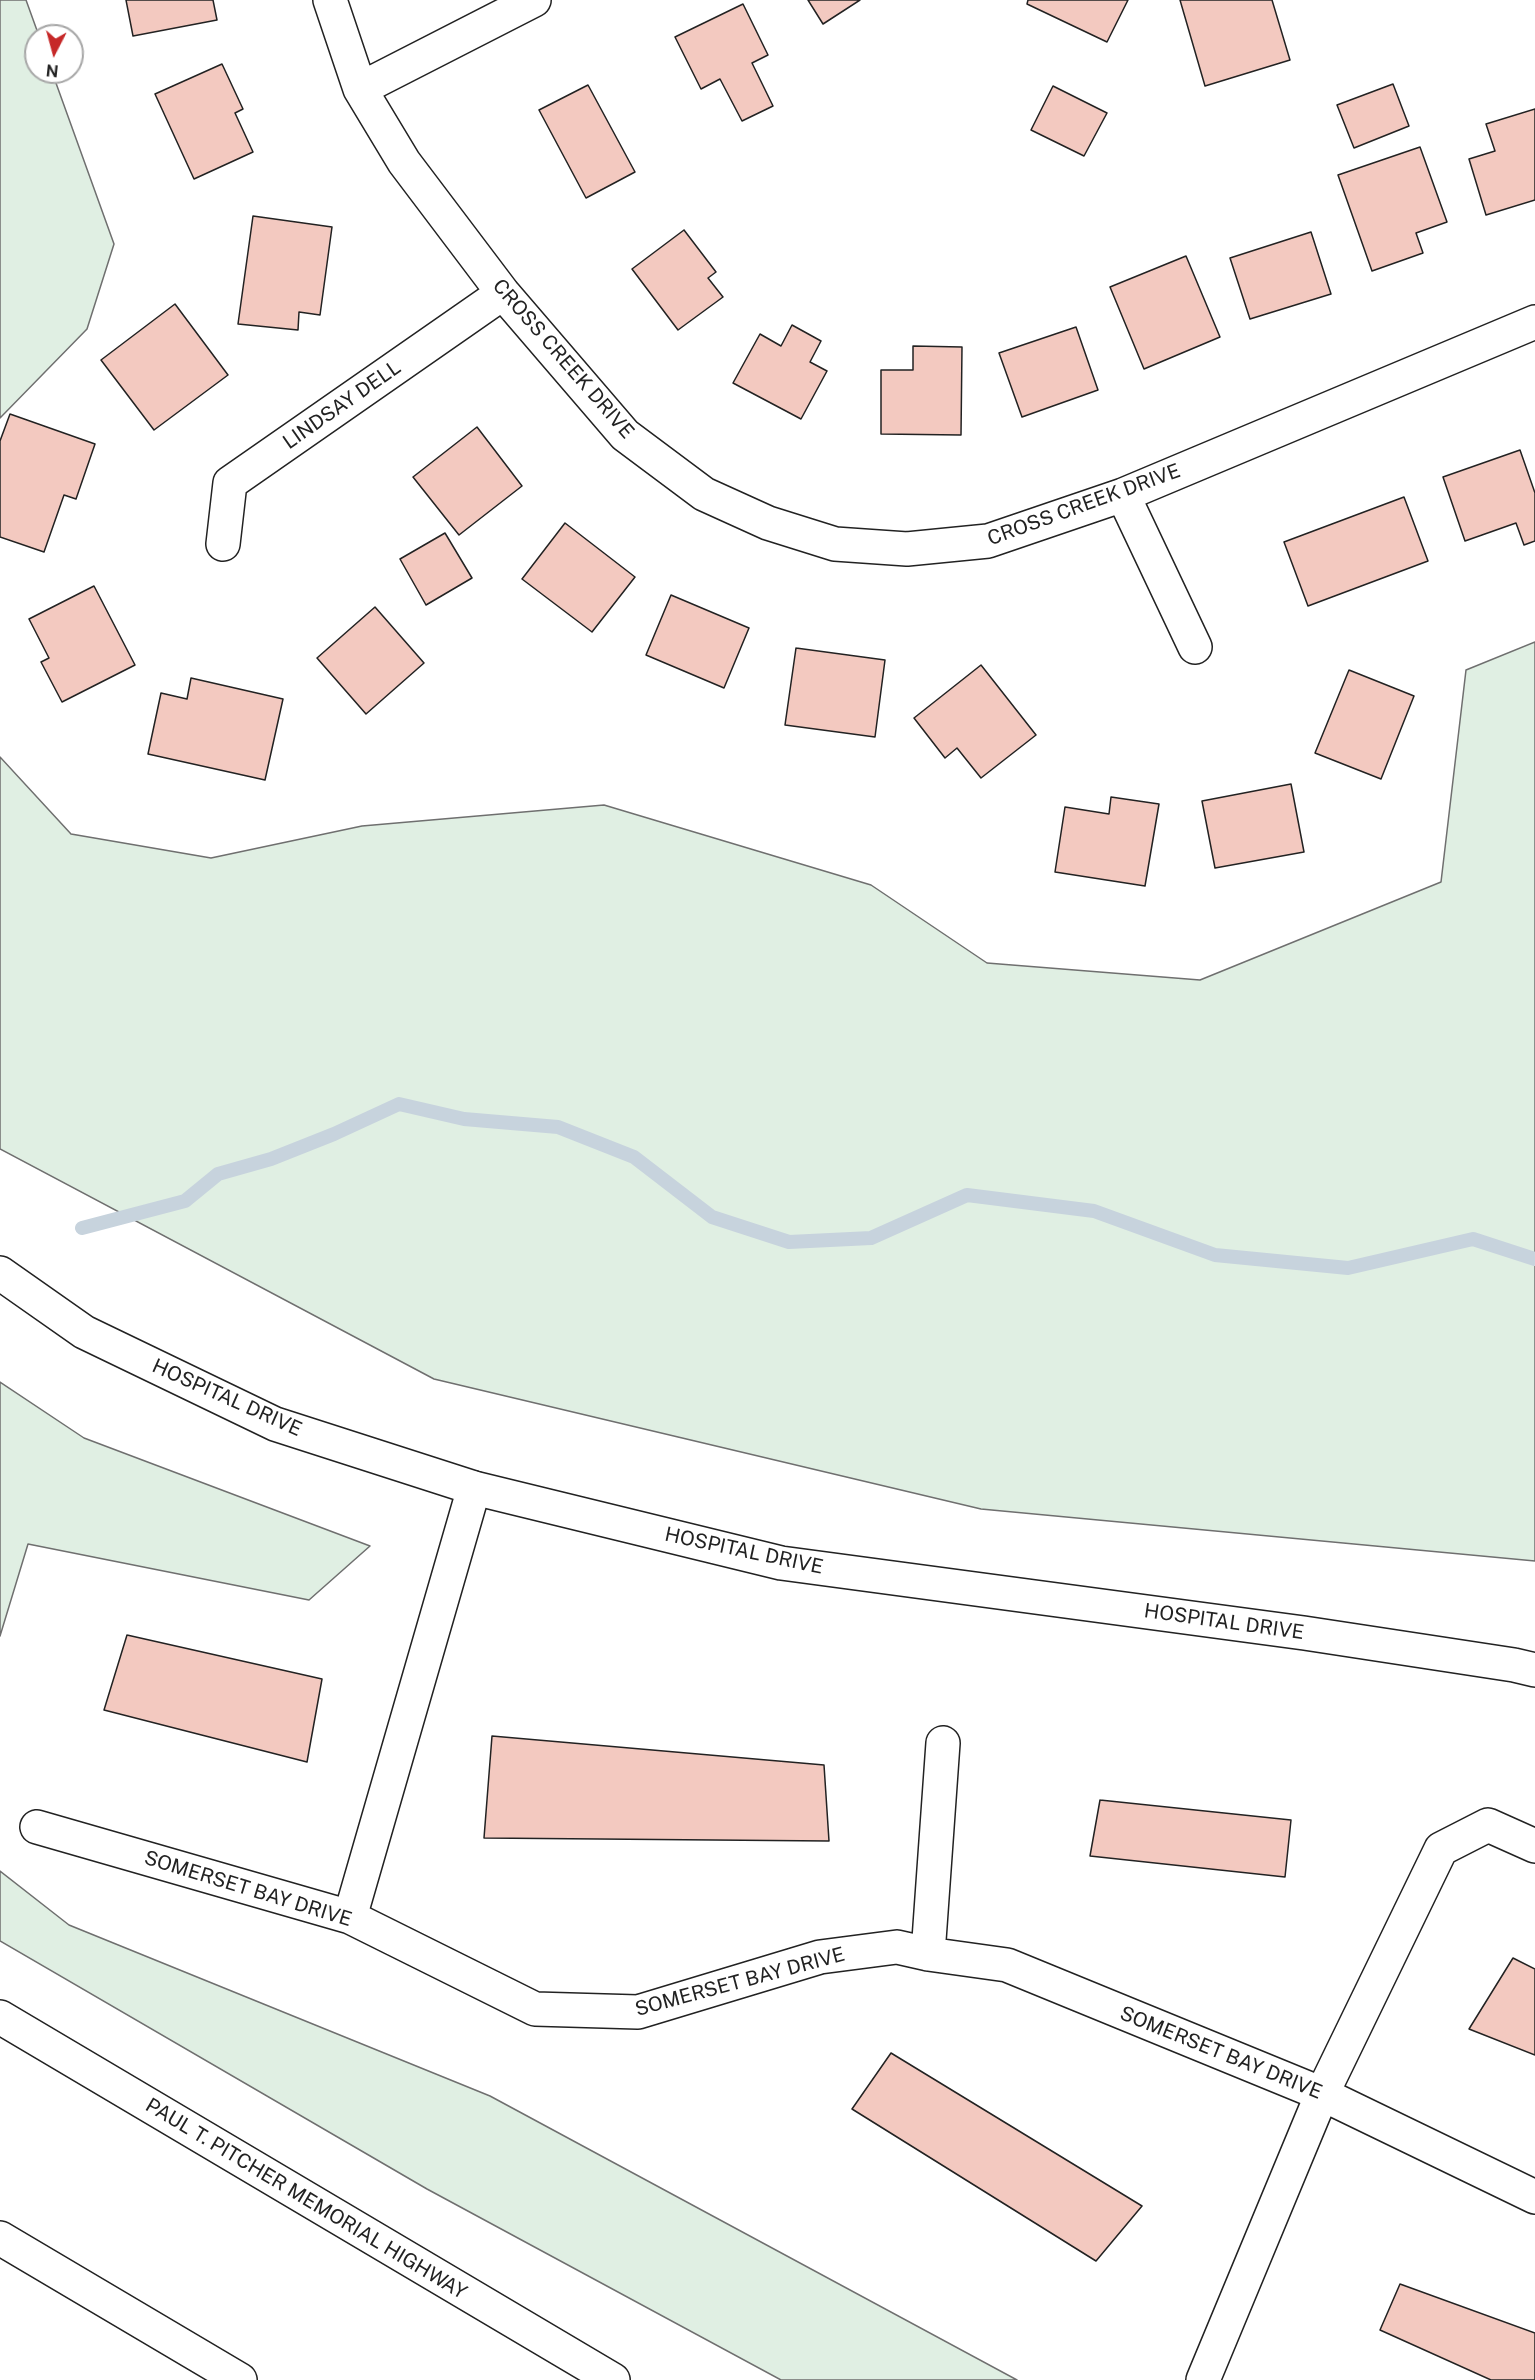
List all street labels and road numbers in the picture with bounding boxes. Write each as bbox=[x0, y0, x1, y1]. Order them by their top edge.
street label: CROSS CREEK DRIVE bbox=[487, 274, 639, 444]
street label: LINDSAY DELL bbox=[278, 356, 406, 454]
street label: CROSS CREEK DRIVE bbox=[984, 459, 1184, 551]
street label: HOSPITAL DRIVE bbox=[148, 1354, 306, 1442]
street label: HOSPITAL DRIVE bbox=[663, 1522, 825, 1580]
street label: HOSPITAL DRIVE bbox=[1142, 1599, 1306, 1645]
street label: SOMERSET BAY DRIVE bbox=[141, 1846, 355, 1932]
street label: SOMERSET BAY DRIVE bbox=[633, 1942, 847, 2022]
street label: SOMERSET BAY DRIVE bbox=[1116, 2001, 1326, 2105]
street label: PAUL T. PITCHER MEMORIAL HIGHWAY bbox=[141, 2093, 471, 2305]

